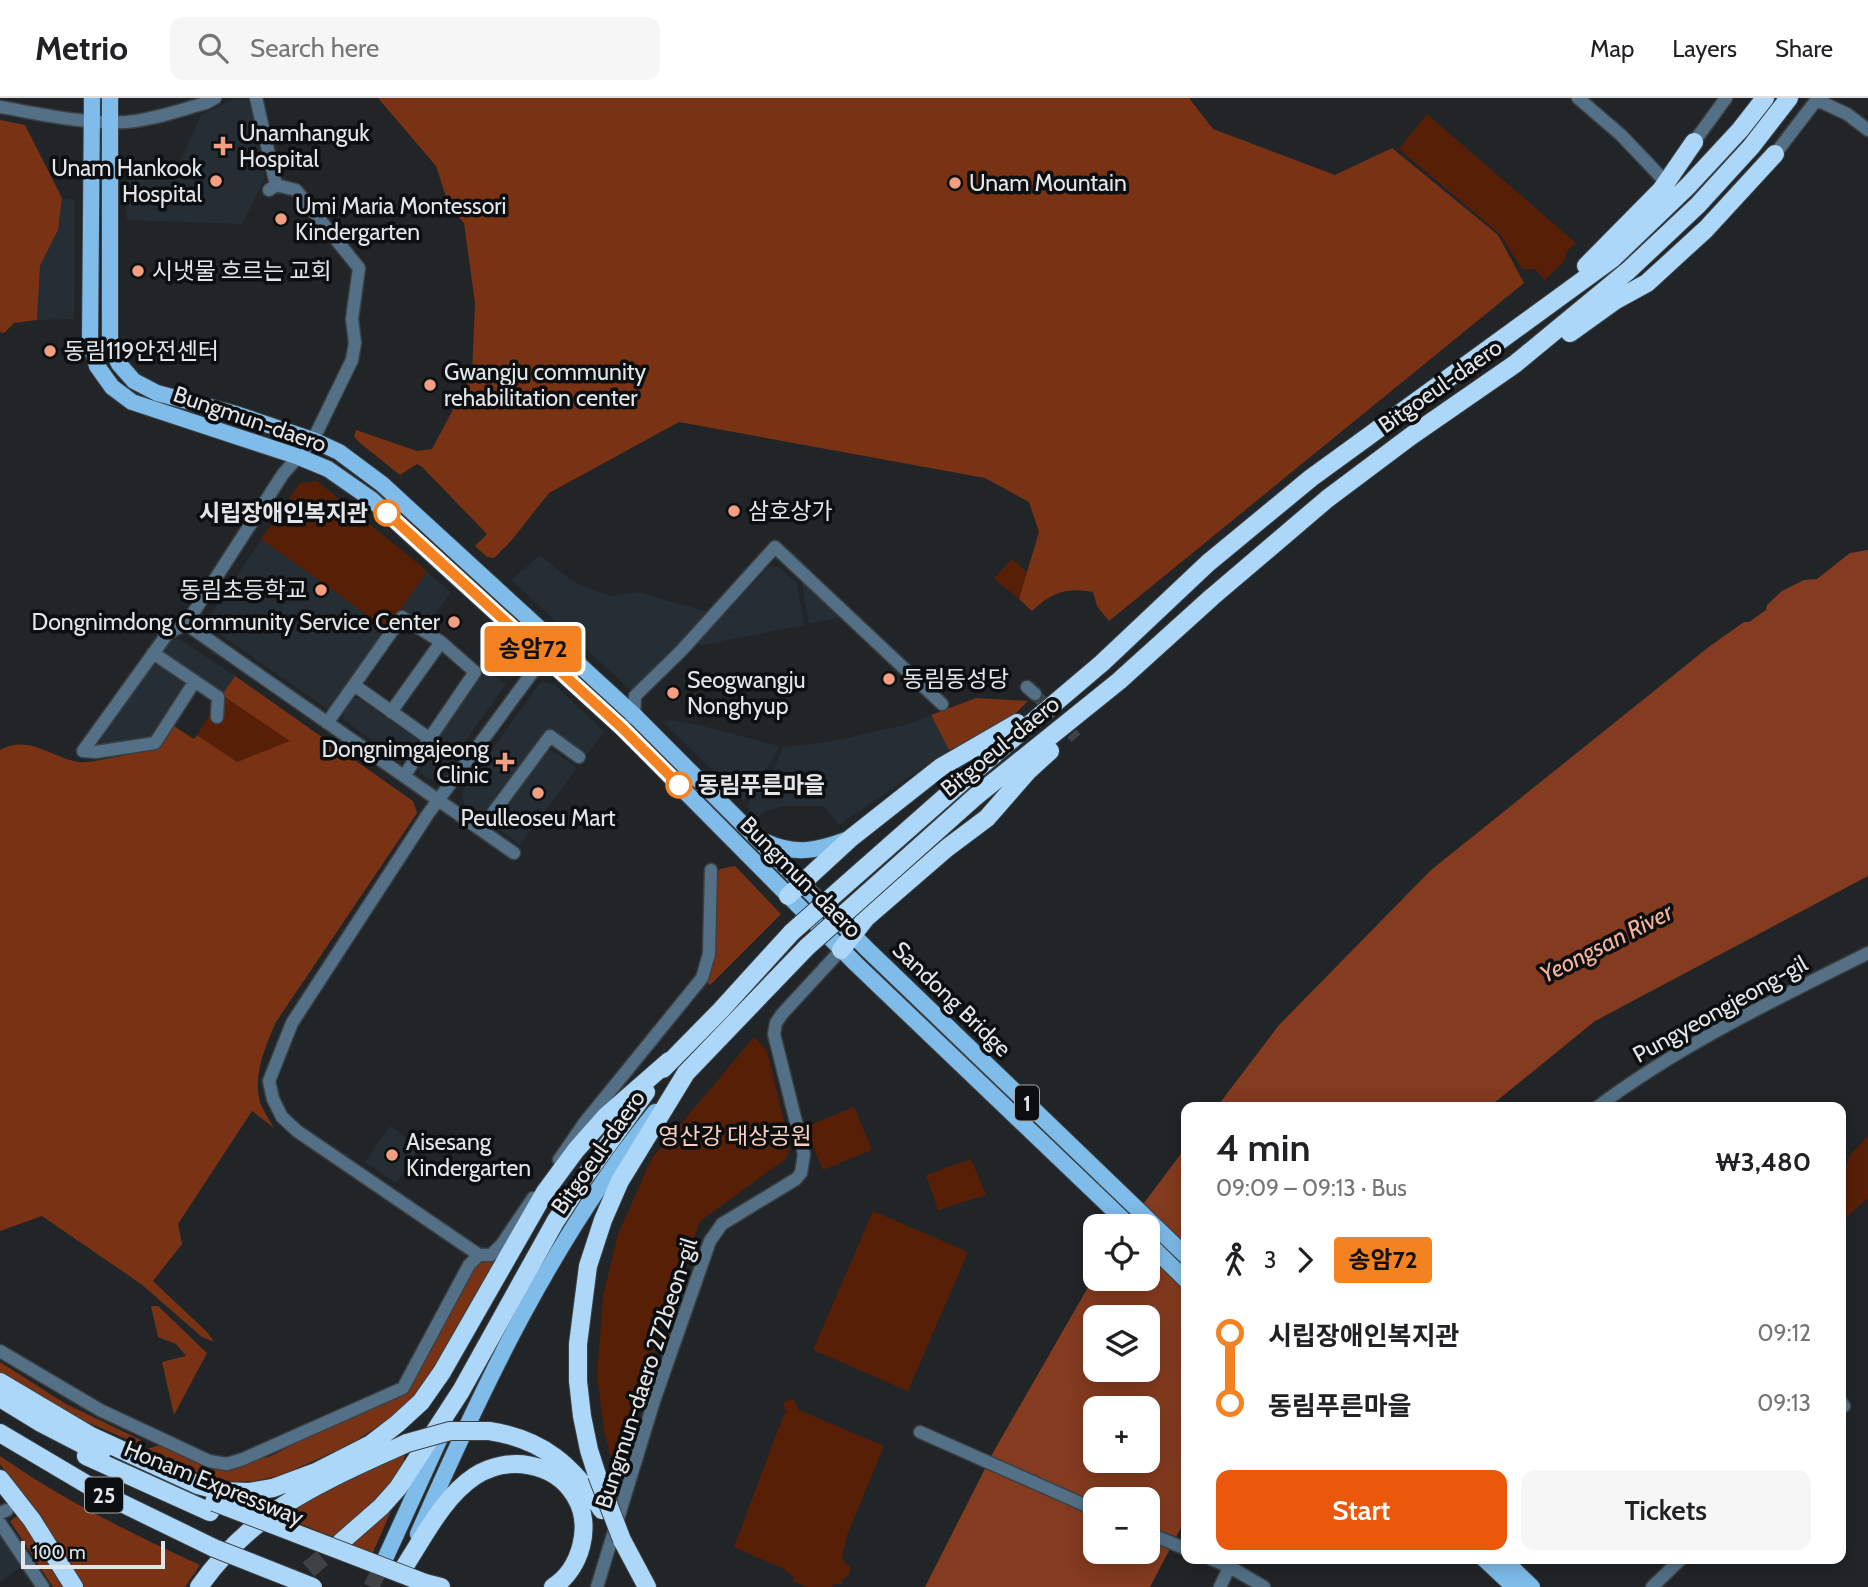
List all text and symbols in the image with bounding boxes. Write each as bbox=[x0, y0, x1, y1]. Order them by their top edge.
search box bbox=[170, 17, 660, 80]
text: Metrio bbox=[35, 28, 128, 68]
icon: search bbox=[194, 29, 232, 67]
text: Search here bbox=[250, 32, 379, 64]
text: Map bbox=[1590, 34, 1634, 63]
text: Layers bbox=[1672, 34, 1737, 63]
text: Share bbox=[1775, 34, 1833, 63]
place label: Unamhanguk Hospital bbox=[239, 119, 370, 173]
marker: Unamhanguk Hospital bbox=[213, 136, 233, 156]
place label: Unam Hankook Hospital bbox=[51, 154, 203, 208]
place label: Unam Mountain bbox=[969, 169, 1127, 197]
marker: Unam Hankook Hospital bbox=[208, 173, 224, 189]
marker: Unam Mountain bbox=[947, 175, 963, 191]
place label: Umi Maria Montessori Kindergarten bbox=[295, 192, 506, 246]
marker: Umi Maria Montessori Kindergarten bbox=[273, 211, 289, 227]
place label: 시냇물 흐르는 교회 bbox=[152, 257, 332, 285]
marker: 시냇물 흐르는 교회 bbox=[130, 263, 146, 279]
street label: Bitgoeul-daero bbox=[1373, 333, 1507, 439]
place label: 동림119안전센터 bbox=[64, 337, 219, 365]
marker: 동림119안전센터 bbox=[42, 343, 58, 359]
place label: Gwangju community rehabilitation center bbox=[444, 358, 647, 412]
marker: Gwangju community rehabilitation center bbox=[422, 377, 438, 393]
street label: Bungmun-daero bbox=[170, 380, 330, 458]
place label: 삼호상가 bbox=[748, 497, 833, 525]
place label: 시립장애인복지관 bbox=[199, 499, 368, 527]
marker: 시립장애인복지관 bbox=[374, 500, 400, 526]
marker: 삼호상가 bbox=[726, 503, 742, 519]
place label: 동림초등학교 bbox=[180, 576, 307, 604]
marker: 동림초등학교 bbox=[313, 582, 329, 598]
place label: Dongnimdong Community Service Center bbox=[32, 608, 441, 636]
marker: Dongnimdong Community Service Center bbox=[446, 614, 462, 630]
line badge: 송암72 bbox=[484, 626, 582, 672]
text: 송암72 bbox=[498, 634, 568, 663]
place label: 동림동성당 bbox=[903, 665, 1009, 693]
place label: Seogwangju Nonghyup bbox=[687, 666, 806, 720]
marker: 동림동성당 bbox=[881, 671, 897, 687]
marker: Seogwangju Nonghyup bbox=[665, 685, 681, 701]
street label: Bitgoeul-daero bbox=[935, 690, 1065, 802]
place label: Dongnimgajeong Clinic bbox=[321, 735, 490, 789]
marker: Dongnimgajeong Clinic bbox=[495, 752, 515, 772]
place label: 동림푸른마을 bbox=[698, 771, 825, 799]
marker: 동림푸른마을 bbox=[666, 772, 692, 798]
marker: Peulleoseu Mart bbox=[530, 785, 546, 801]
place label: Peulleoseu Mart bbox=[461, 804, 616, 832]
street label: Bungmun-daero bbox=[735, 811, 867, 943]
water label: Yeongsan River bbox=[1535, 896, 1679, 989]
street label: Sandong Bridge bbox=[887, 935, 1017, 1063]
street label: Pungyeongjeong-gil bbox=[1628, 949, 1813, 1069]
street label: Bitgoeul-daero bbox=[545, 1085, 651, 1219]
road number: 1 bbox=[1015, 1086, 1039, 1121]
park label: 영산강 대상공원 bbox=[658, 1122, 812, 1150]
text: 4 min bbox=[1216, 1124, 1311, 1171]
place label: Aisesang Kindergarten bbox=[406, 1128, 531, 1182]
text: ₩3,480 bbox=[1716, 1146, 1811, 1178]
marker: Aisesang Kindergarten bbox=[384, 1147, 400, 1163]
text: 09:09 – 09:13 · Bus bbox=[1216, 1174, 1407, 1202]
map controls bbox=[1083, 1214, 1160, 1564]
button: locate bbox=[1083, 1214, 1160, 1291]
street label: Bungmun-daero 272beon-gil bbox=[589, 1234, 703, 1512]
icon: walk bbox=[1216, 1241, 1254, 1279]
icon: forward bbox=[1286, 1241, 1324, 1279]
text: 송암72 bbox=[1348, 1245, 1418, 1274]
text: 3 bbox=[1264, 1246, 1276, 1274]
button: layers bbox=[1083, 1305, 1160, 1382]
text: 09:12 bbox=[1758, 1319, 1811, 1347]
text: 시립장애인복지관 bbox=[1268, 1320, 1459, 1352]
text: 09:13 bbox=[1757, 1389, 1811, 1417]
text: 동림푸른마을 bbox=[1268, 1390, 1412, 1422]
button: + bbox=[1083, 1396, 1160, 1473]
street label: Honam Expressway bbox=[120, 1434, 308, 1532]
button: Start bbox=[1216, 1470, 1507, 1550]
button: Tickets bbox=[1521, 1470, 1811, 1550]
road number: 25 bbox=[85, 1478, 123, 1512]
button: − bbox=[1083, 1487, 1160, 1564]
scale bar bbox=[21, 1538, 164, 1570]
text: 100 m bbox=[32, 1541, 86, 1564]

